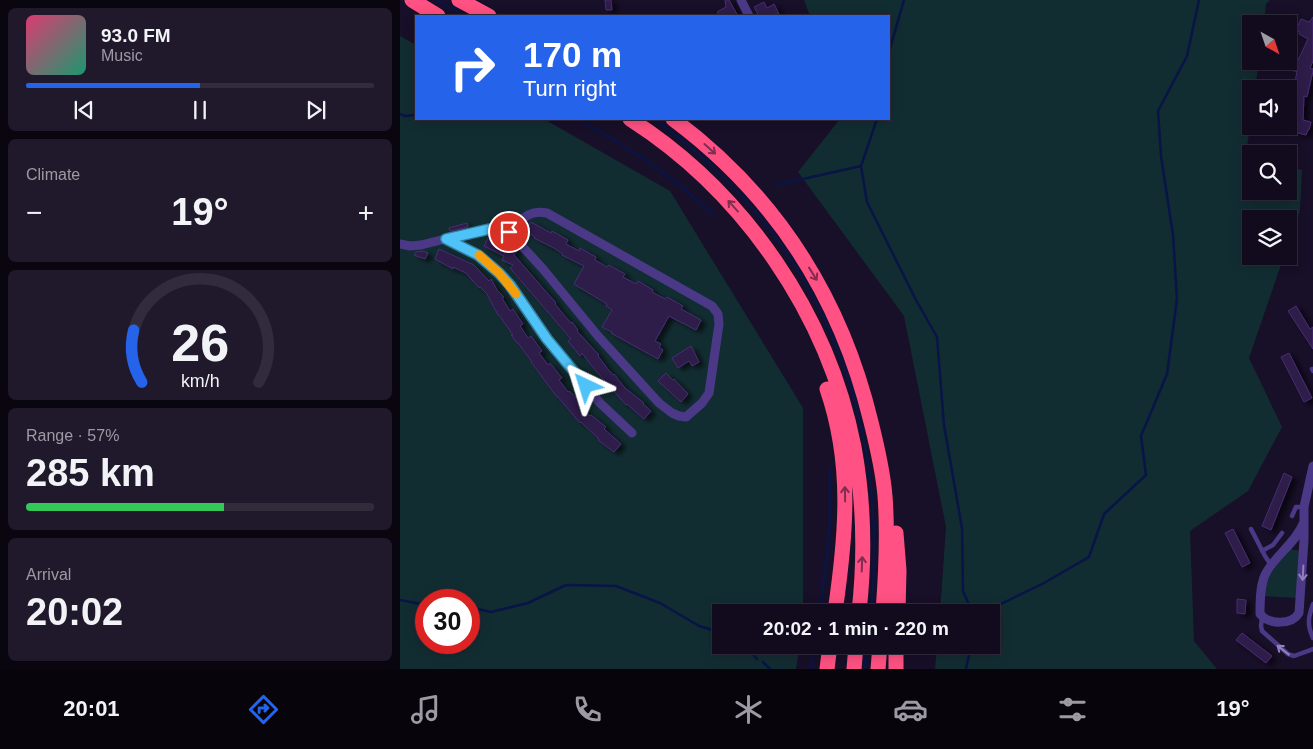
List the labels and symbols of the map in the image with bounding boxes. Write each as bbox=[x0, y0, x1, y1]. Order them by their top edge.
north arrow bbox=[1242, 15, 1298, 70]
one-way arrow bbox=[704, 144, 717, 155]
one-way arrow bbox=[727, 200, 739, 213]
pin bbox=[488, 211, 530, 253]
one-way arrow bbox=[809, 267, 819, 281]
position arrow bbox=[559, 359, 611, 411]
one-way arrow bbox=[841, 487, 850, 503]
one-way arrow bbox=[857, 556, 867, 572]
one-way arrow bbox=[1298, 565, 1307, 581]
speed limit sign: 30 bbox=[415, 589, 480, 654]
one-way arrow bbox=[1277, 644, 1290, 655]

